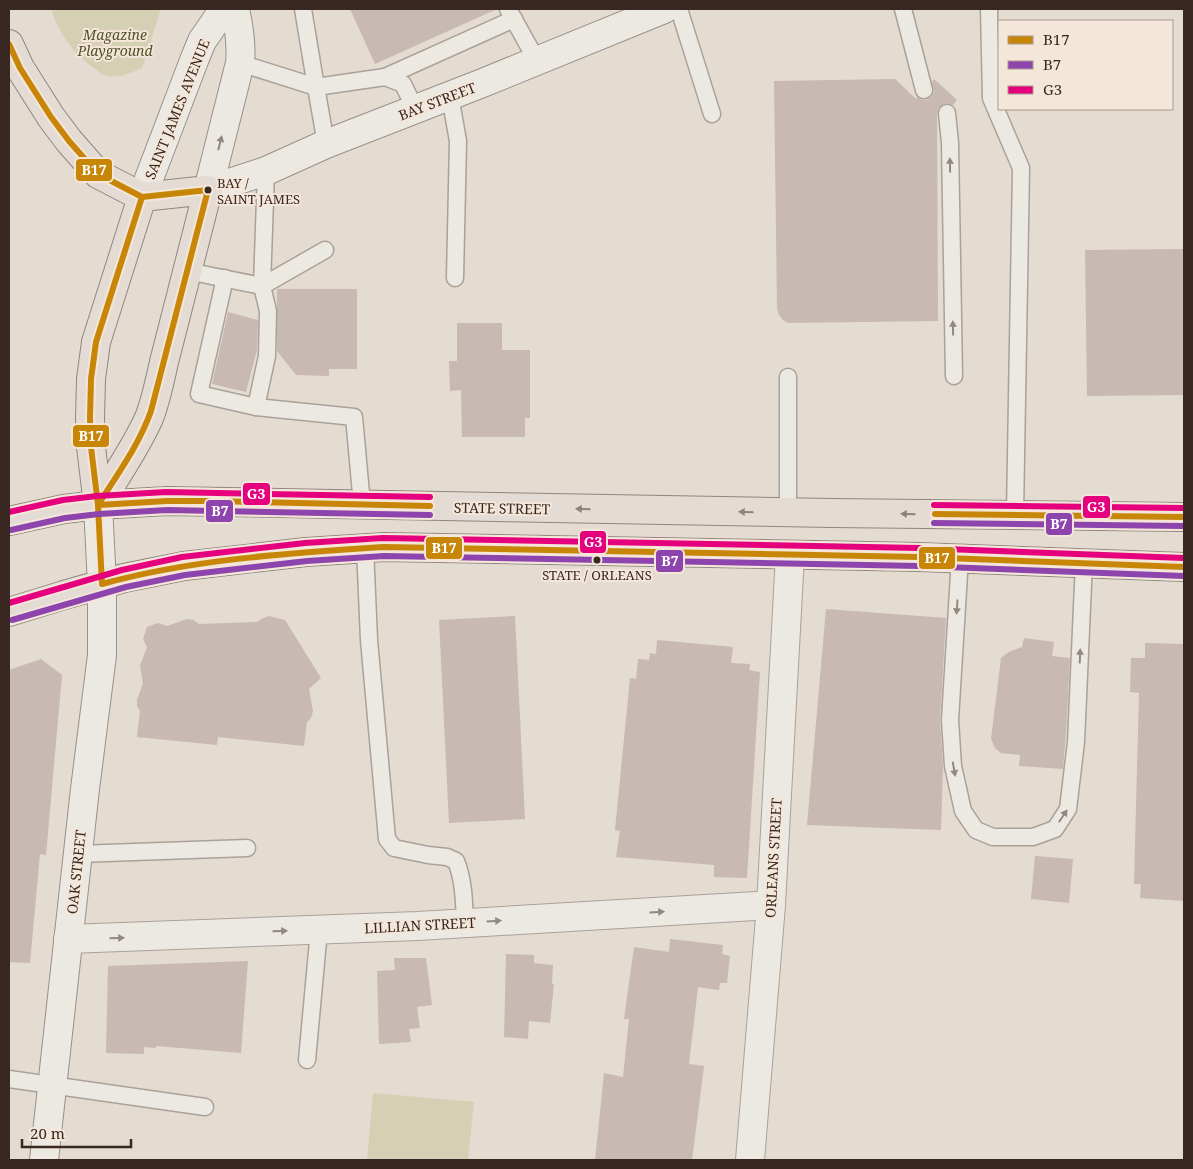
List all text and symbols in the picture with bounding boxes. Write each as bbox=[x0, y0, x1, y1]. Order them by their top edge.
legend bbox=[998, 20, 1173, 110]
park label: Magazine Playground bbox=[76, 25, 153, 60]
text: B17 bbox=[1043, 29, 1070, 49]
street label: SAINT JAMES AVENUE bbox=[140, 36, 214, 182]
text: B7 bbox=[1043, 54, 1061, 74]
street label: BAY STREET bbox=[396, 77, 479, 124]
text: G3 bbox=[1043, 79, 1062, 99]
one-way arrow bbox=[216, 136, 224, 151]
one-way arrow bbox=[946, 157, 954, 173]
line badge: B17 bbox=[75, 158, 113, 182]
text: B17 bbox=[81, 160, 107, 179]
place label: BAY / SAINT JAMES bbox=[217, 174, 300, 208]
marker: BAY / SAINT JAMES bbox=[203, 185, 213, 195]
one-way arrow bbox=[949, 319, 957, 335]
line badge: B17 bbox=[72, 424, 110, 448]
text: B17 bbox=[78, 426, 104, 445]
line badge: G3 bbox=[242, 482, 271, 506]
text: G3 bbox=[247, 484, 265, 503]
line badge: G3 bbox=[1082, 495, 1111, 519]
text: G3 bbox=[1087, 497, 1105, 516]
street label: STATE STREET bbox=[454, 498, 551, 518]
line badge: B7 bbox=[205, 499, 234, 523]
text: B7 bbox=[211, 501, 229, 520]
one-way arrow bbox=[575, 505, 591, 513]
one-way arrow bbox=[737, 508, 753, 516]
one-way arrow bbox=[900, 510, 916, 518]
line badge: B7 bbox=[1045, 512, 1073, 536]
text: B7 bbox=[1050, 514, 1068, 533]
line badge: G3 bbox=[579, 530, 607, 554]
text: G3 bbox=[584, 532, 602, 551]
line badge: B17 bbox=[425, 536, 463, 560]
text: B17 bbox=[431, 538, 457, 557]
line badge: B17 bbox=[918, 546, 956, 570]
text: B17 bbox=[924, 548, 950, 567]
line badge: B7 bbox=[655, 549, 684, 573]
text: B7 bbox=[661, 551, 679, 570]
marker: STATE / ORLEANS bbox=[592, 555, 602, 565]
place label: STATE / ORLEANS bbox=[542, 566, 652, 584]
one-way arrow bbox=[953, 599, 961, 615]
one-way arrow bbox=[1076, 648, 1084, 664]
one-way arrow bbox=[951, 762, 959, 778]
street label: ORLEANS STREET bbox=[760, 797, 786, 918]
one-way arrow bbox=[1058, 810, 1068, 823]
street label: OAK STREET bbox=[62, 829, 90, 915]
one-way arrow bbox=[649, 907, 665, 915]
street label: LILLIAN STREET bbox=[364, 913, 477, 937]
one-way arrow bbox=[487, 917, 503, 925]
one-way arrow bbox=[272, 927, 288, 935]
one-way arrow bbox=[109, 933, 125, 941]
scale bar bbox=[22, 1116, 131, 1148]
text: 20 m bbox=[30, 1123, 65, 1143]

